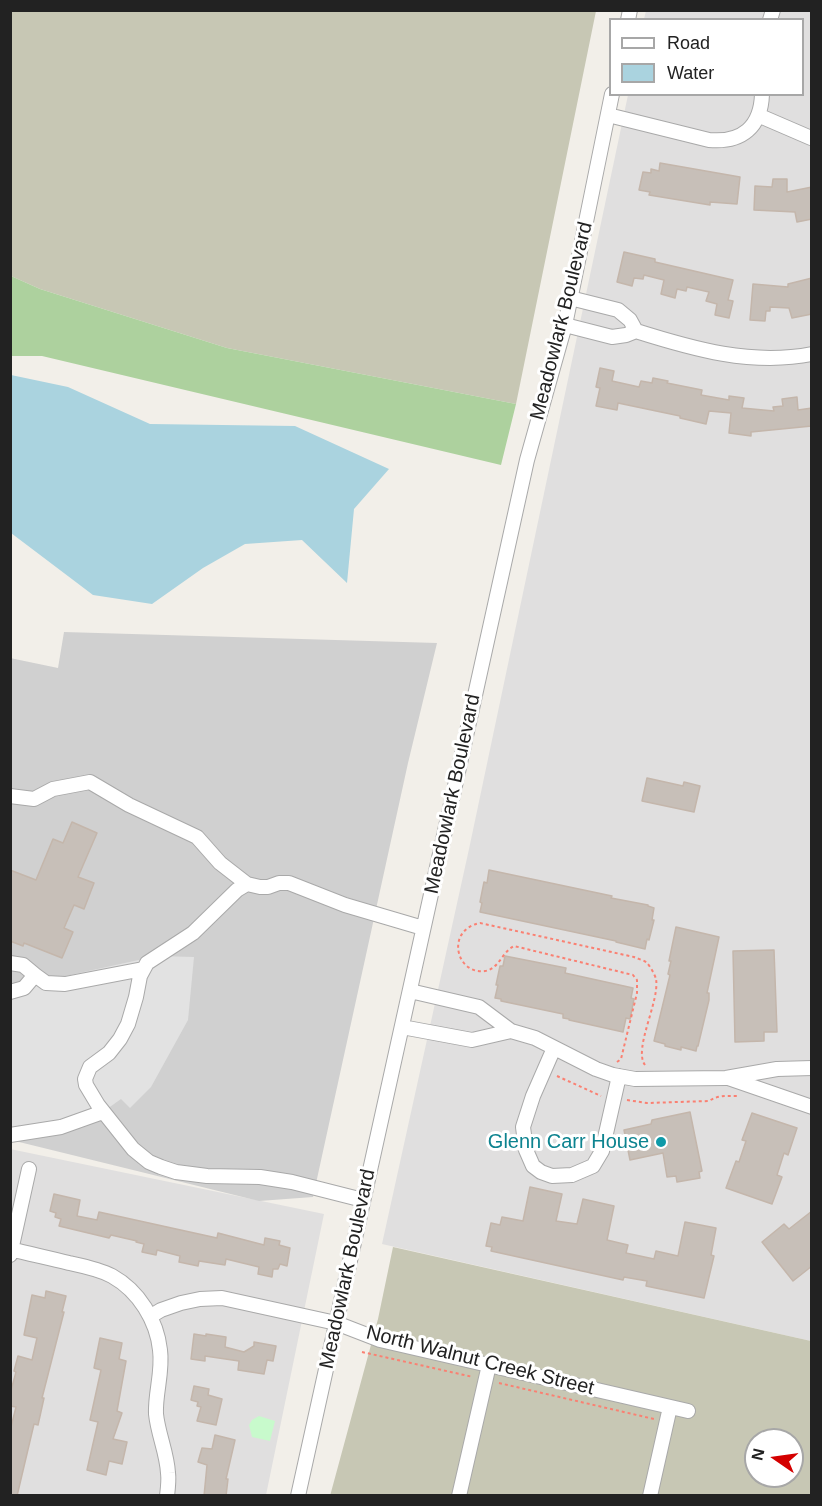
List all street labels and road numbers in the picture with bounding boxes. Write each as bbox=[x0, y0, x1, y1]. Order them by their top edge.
street label: Meadowlark Boulevard bbox=[526, 219, 598, 423]
street label: Meadowlark Boulevard bbox=[420, 692, 486, 896]
street label: Meadowlark Boulevard bbox=[315, 1167, 381, 1371]
street label: North Walnut Creek Street bbox=[364, 1321, 596, 1401]

